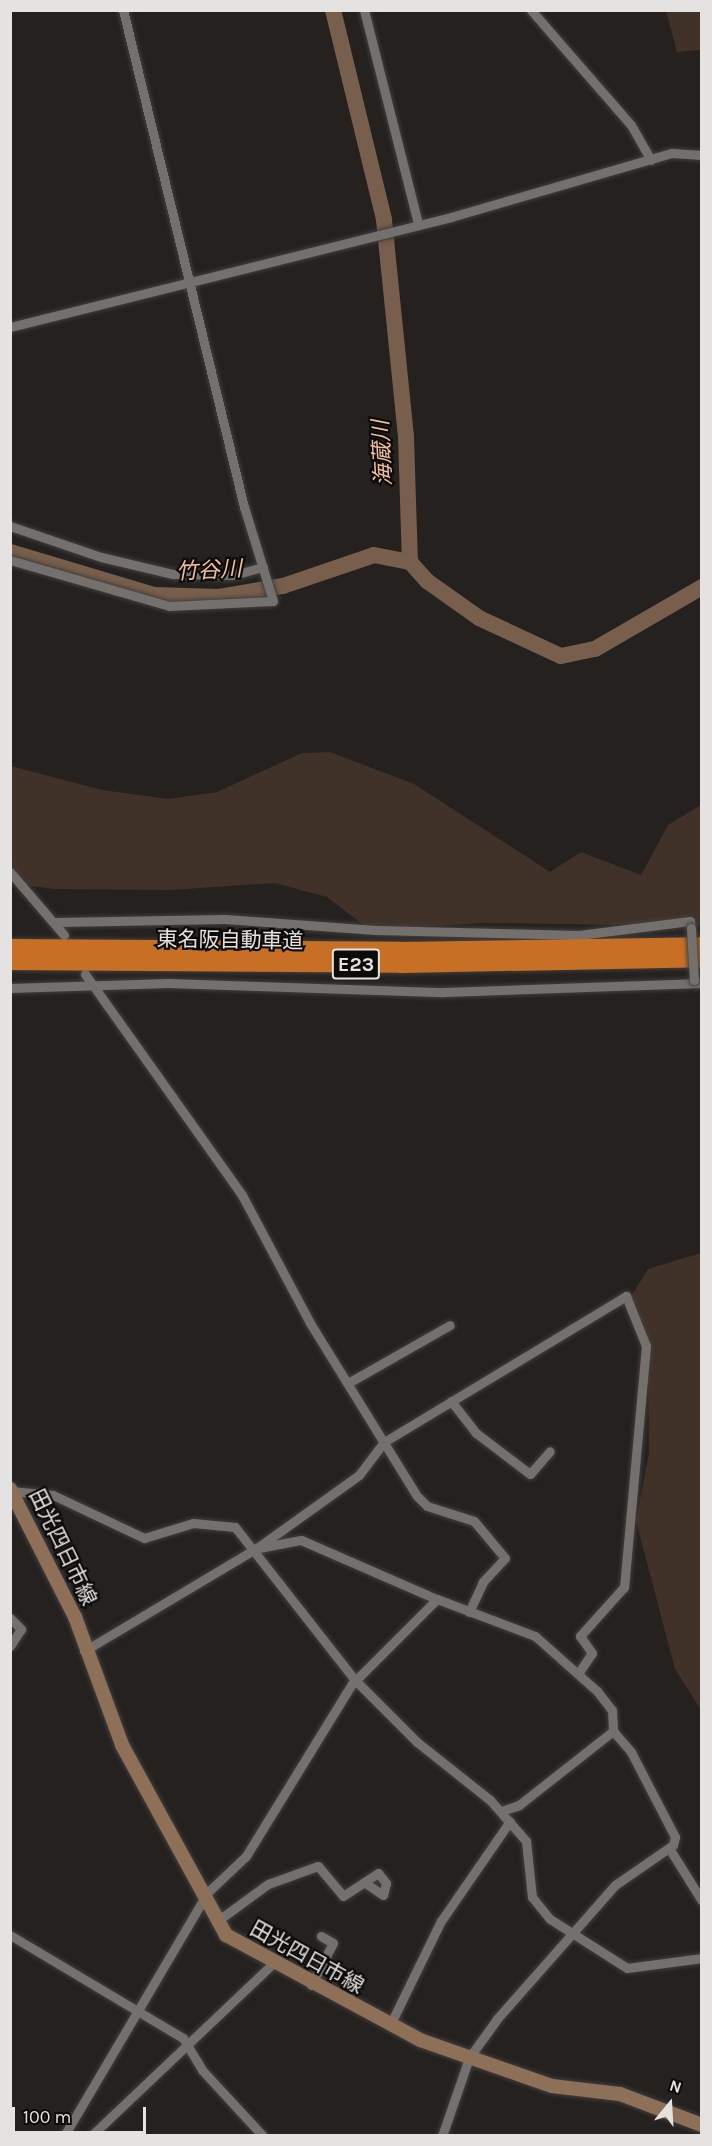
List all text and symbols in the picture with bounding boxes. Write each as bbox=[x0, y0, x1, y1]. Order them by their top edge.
water label: 海蔵川 bbox=[368, 419, 398, 487]
water label: 竹谷川 bbox=[175, 556, 243, 586]
street label: 東名阪自動車道 bbox=[156, 926, 304, 954]
road number: E23 bbox=[330, 947, 382, 981]
street label: 田光四日市線 bbox=[24, 1485, 102, 1609]
street label: 田光四日市線 bbox=[246, 1915, 368, 1999]
north arrow bbox=[640, 2074, 700, 2134]
text: N bbox=[667, 2076, 684, 2097]
scale bar bbox=[15, 2095, 148, 2133]
text: 100 m bbox=[23, 2106, 71, 2128]

